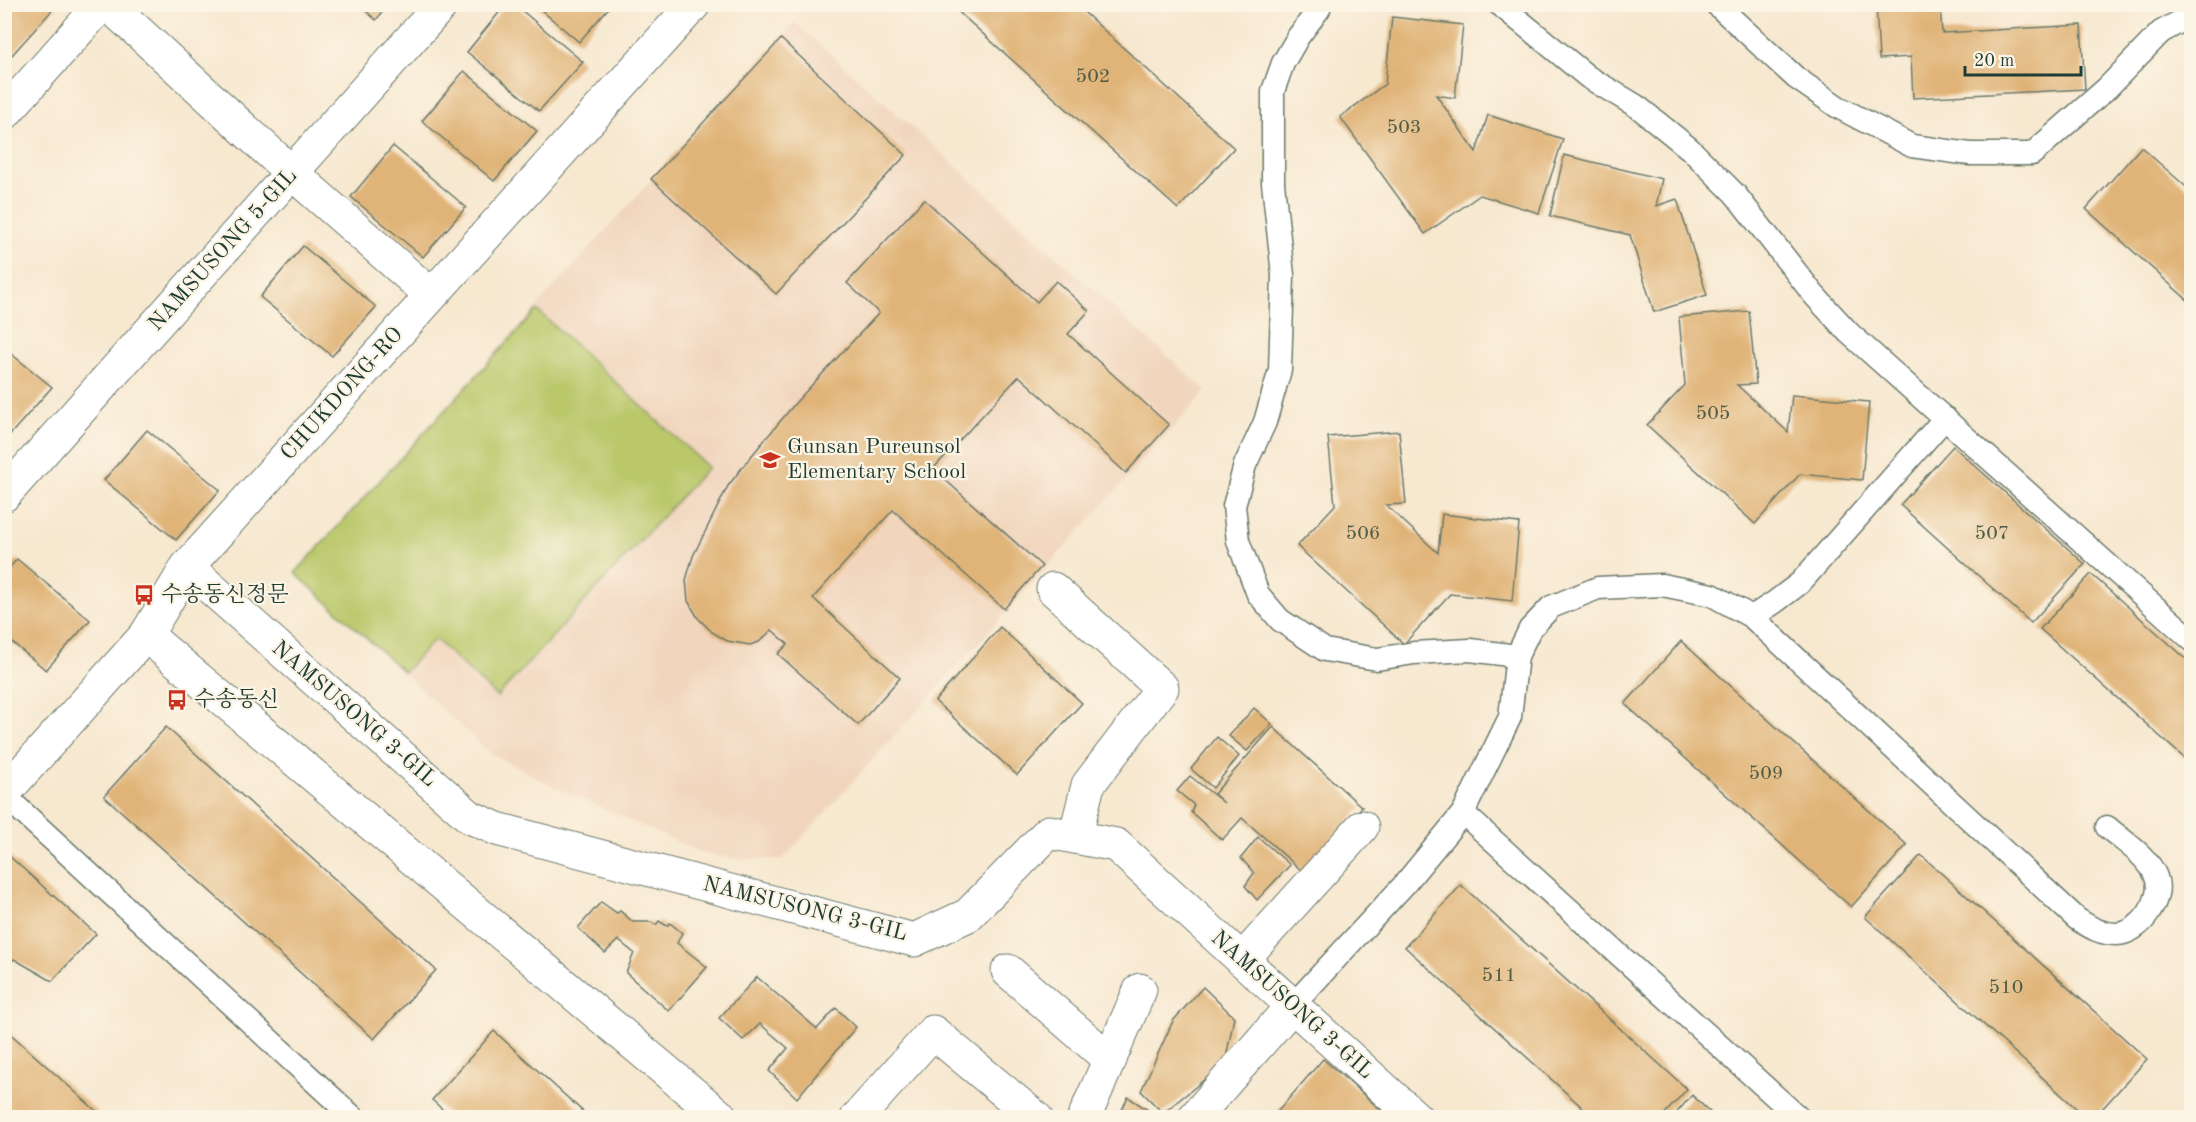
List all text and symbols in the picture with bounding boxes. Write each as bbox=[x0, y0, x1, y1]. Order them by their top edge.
scale bar bbox=[1965, 39, 2080, 77]
text: 20 m bbox=[1974, 52, 2014, 70]
house number: 502 bbox=[1076, 67, 1110, 87]
house number: 503 bbox=[1387, 118, 1421, 138]
street label: NAMSUSONG 5-GIL bbox=[145, 165, 301, 335]
street label: CHUKDONG-RO bbox=[277, 323, 407, 465]
house number: 505 bbox=[1696, 404, 1730, 424]
place label: Gunsan Pureunsol Elementary School bbox=[787, 436, 966, 483]
school or university icon: Gunsan Pureunsol Elementary School bbox=[758, 448, 782, 472]
house number: 506 bbox=[1346, 524, 1380, 544]
house number: 507 bbox=[1975, 524, 2009, 544]
place label: 수송동신정문 bbox=[161, 582, 289, 606]
bus stop icon: 수송동신정문 bbox=[132, 583, 156, 607]
street label: NAMSUSONG 3-GIL bbox=[268, 637, 440, 791]
place label: 수송동신 bbox=[194, 687, 279, 711]
bus stop icon: 수송동신 bbox=[165, 688, 189, 712]
house number: 509 bbox=[1749, 764, 1783, 784]
street label: NAMSUSONG 3-GIL bbox=[701, 873, 909, 945]
street label: NAMSUSONG 3-GIL bbox=[1207, 927, 1377, 1083]
house number: 511 bbox=[1482, 966, 1516, 986]
house number: 510 bbox=[1989, 978, 2023, 998]

